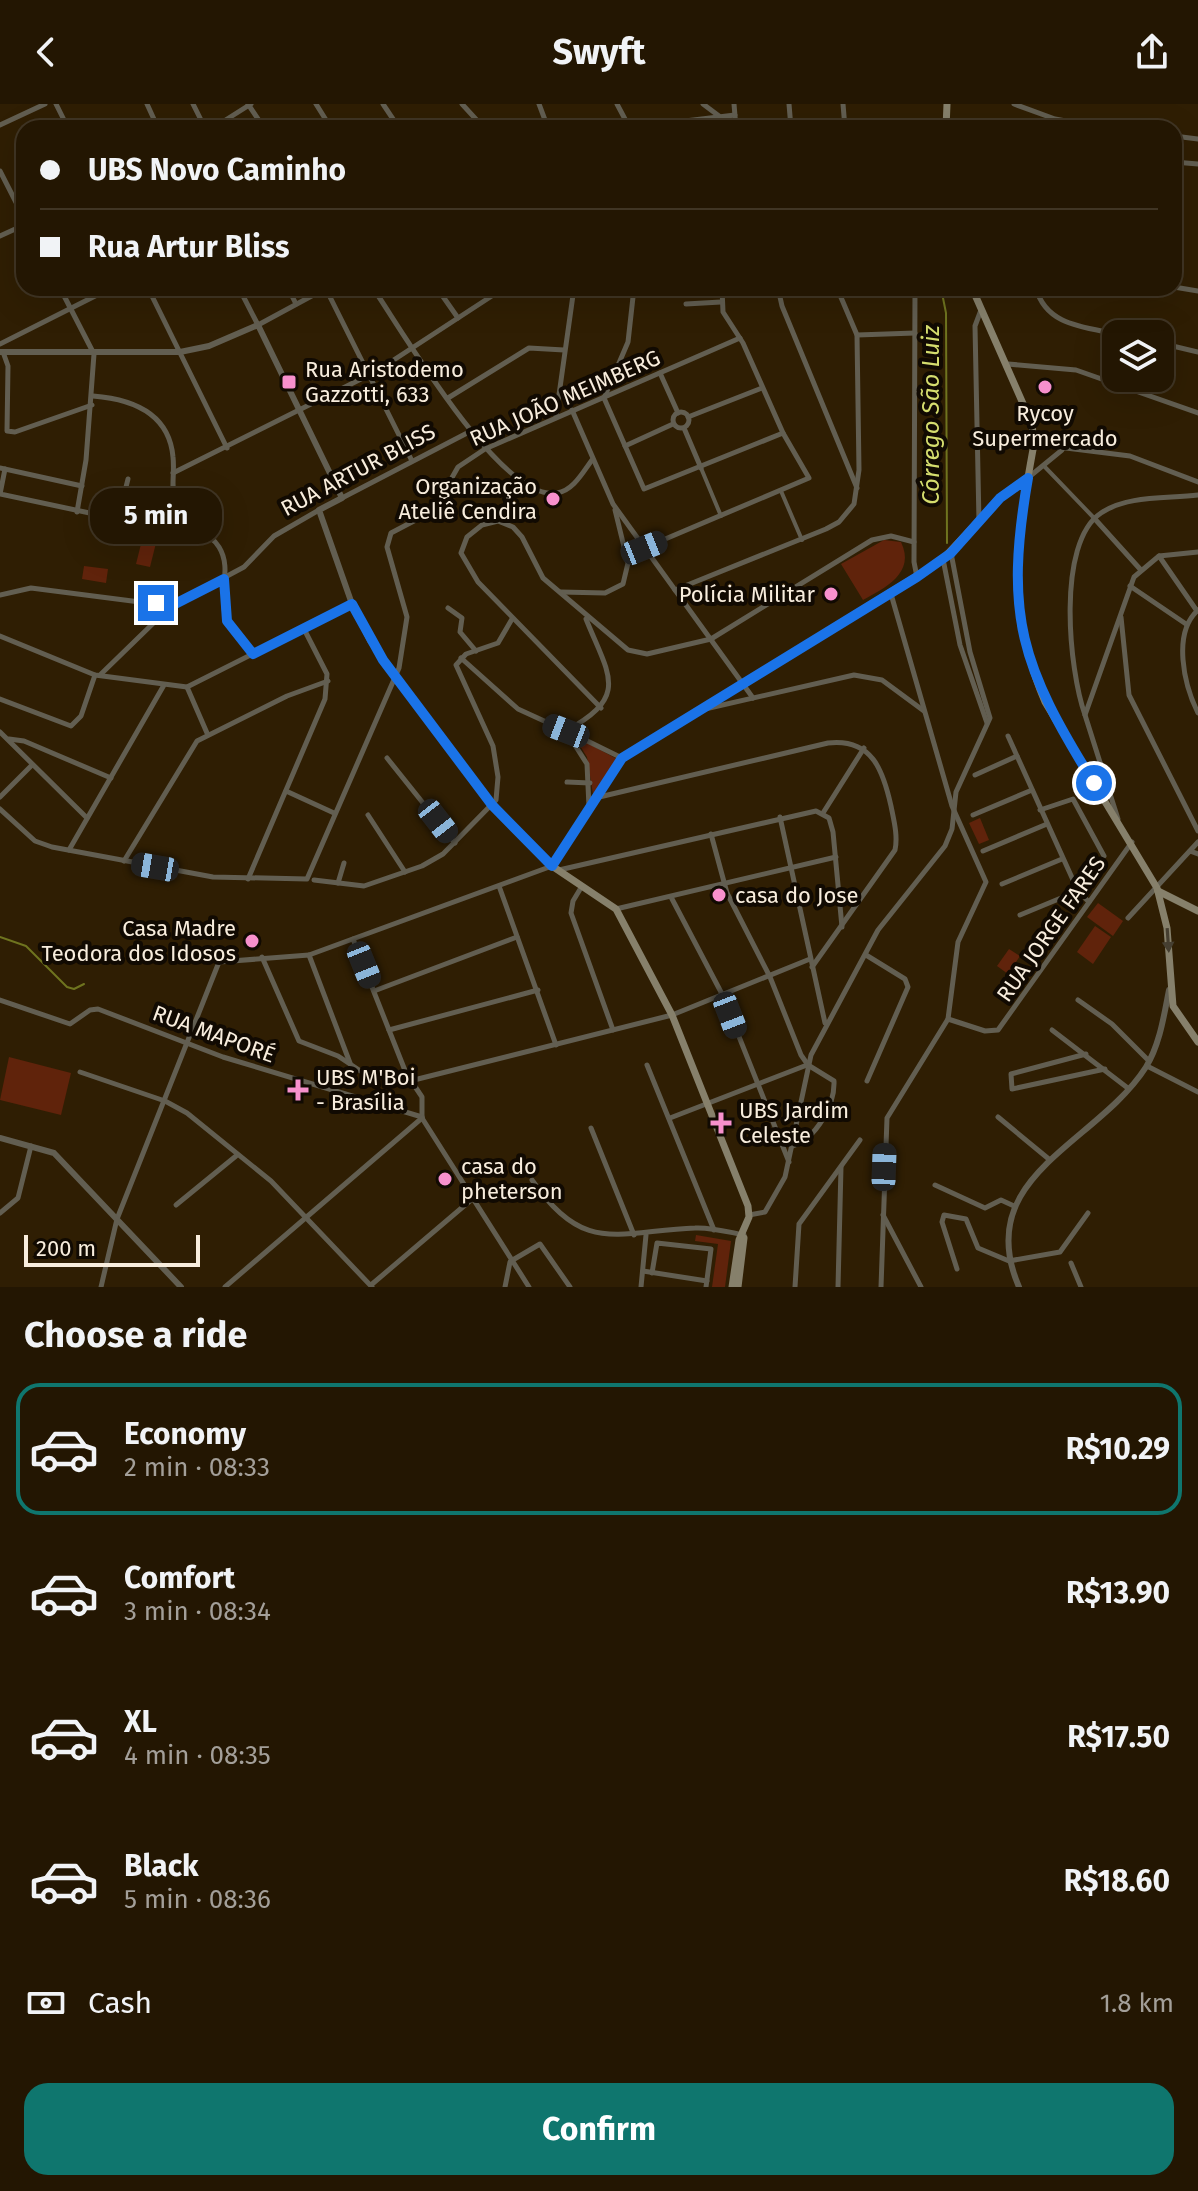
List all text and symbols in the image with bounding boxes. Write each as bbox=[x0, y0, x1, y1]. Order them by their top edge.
icon: back bbox=[24, 30, 68, 74]
text: Swyft bbox=[553, 30, 645, 74]
icon: share bbox=[1130, 30, 1174, 74]
text: UBS Novo Caminho bbox=[88, 152, 346, 188]
text: Rua Artur Bliss bbox=[88, 229, 289, 265]
map controls bbox=[1102, 320, 1174, 392]
button: layers bbox=[1102, 320, 1174, 392]
water label: Córrego São Luiz bbox=[917, 325, 945, 505]
street label: RUA JOÃO MEIMBERG bbox=[466, 344, 664, 452]
place label: Rua Aristodemo Gazzotti, 633 bbox=[305, 356, 464, 408]
marker: Rua Aristodemo Gazzotti, 633 bbox=[280, 373, 298, 391]
marker: Rycoy Supermercado bbox=[1036, 378, 1054, 396]
place label: Rycoy Supermercado bbox=[972, 400, 1118, 452]
street label: RUA ARTUR BLISS bbox=[276, 418, 440, 522]
place label: Organização Ateliê Cendira bbox=[399, 473, 537, 525]
callout: 5 min bbox=[90, 487, 222, 543]
marker: Organização Ateliê Cendira bbox=[544, 490, 562, 508]
text: 5 min bbox=[124, 500, 188, 531]
car bbox=[617, 528, 671, 568]
place label: Polícia Militar bbox=[679, 581, 816, 608]
route end bbox=[138, 585, 174, 621]
marker: Polícia Militar bbox=[822, 585, 840, 603]
car bbox=[539, 711, 593, 751]
route start bbox=[1076, 765, 1112, 801]
car bbox=[414, 795, 462, 847]
car bbox=[129, 851, 181, 883]
street label: RUA JORGE FARES bbox=[991, 851, 1111, 1007]
place label: casa do Jose bbox=[735, 882, 859, 909]
marker: casa do Jose bbox=[710, 886, 728, 904]
place label: Casa Madre Teodora dos Idosos bbox=[41, 915, 236, 967]
one-way arrow bbox=[1162, 928, 1175, 953]
marker: Casa Madre Teodora dos Idosos bbox=[243, 932, 261, 950]
car bbox=[344, 938, 384, 992]
car bbox=[710, 988, 750, 1042]
street label: RUA MAPORÉ bbox=[149, 999, 279, 1069]
place label: UBS M'Boi - Brasília bbox=[316, 1064, 416, 1116]
marker: UBS M'Boi - Brasília bbox=[287, 1079, 309, 1101]
place label: UBS Jardim Celeste bbox=[739, 1097, 849, 1149]
marker: UBS Jardim Celeste bbox=[710, 1112, 732, 1134]
car bbox=[871, 1143, 897, 1191]
place label: casa do pheterson bbox=[461, 1153, 563, 1205]
marker: casa do pheterson bbox=[436, 1170, 454, 1188]
scale bar bbox=[24, 1231, 200, 1267]
text: 200 m bbox=[36, 1235, 96, 1262]
text: Choose a ride bbox=[24, 1313, 247, 1357]
icon: car bbox=[28, 1413, 100, 1485]
text: Economy bbox=[124, 1416, 246, 1452]
text: R$10.29 bbox=[1066, 1431, 1170, 1467]
text: 2 min · 08:33 bbox=[124, 1452, 270, 1483]
icon: car bbox=[28, 1557, 100, 1629]
text: Comfort bbox=[124, 1560, 235, 1596]
text: R$13.90 bbox=[1066, 1575, 1170, 1611]
text: 3 min · 08:34 bbox=[124, 1596, 271, 1627]
icon: car bbox=[28, 1701, 100, 1773]
text: XL bbox=[124, 1704, 157, 1740]
text: R$17.50 bbox=[1067, 1719, 1170, 1755]
text: 4 min · 08:35 bbox=[124, 1740, 271, 1771]
icon: car bbox=[28, 1845, 100, 1917]
text: Black bbox=[124, 1848, 199, 1884]
text: R$18.60 bbox=[1064, 1863, 1170, 1899]
text: 5 min · 08:36 bbox=[124, 1884, 271, 1915]
icon: cash bbox=[24, 1981, 68, 2025]
text: Cash bbox=[88, 1985, 152, 2021]
text: 1.8 km bbox=[1100, 1988, 1174, 2019]
button: Confirm bbox=[24, 2083, 1174, 2175]

